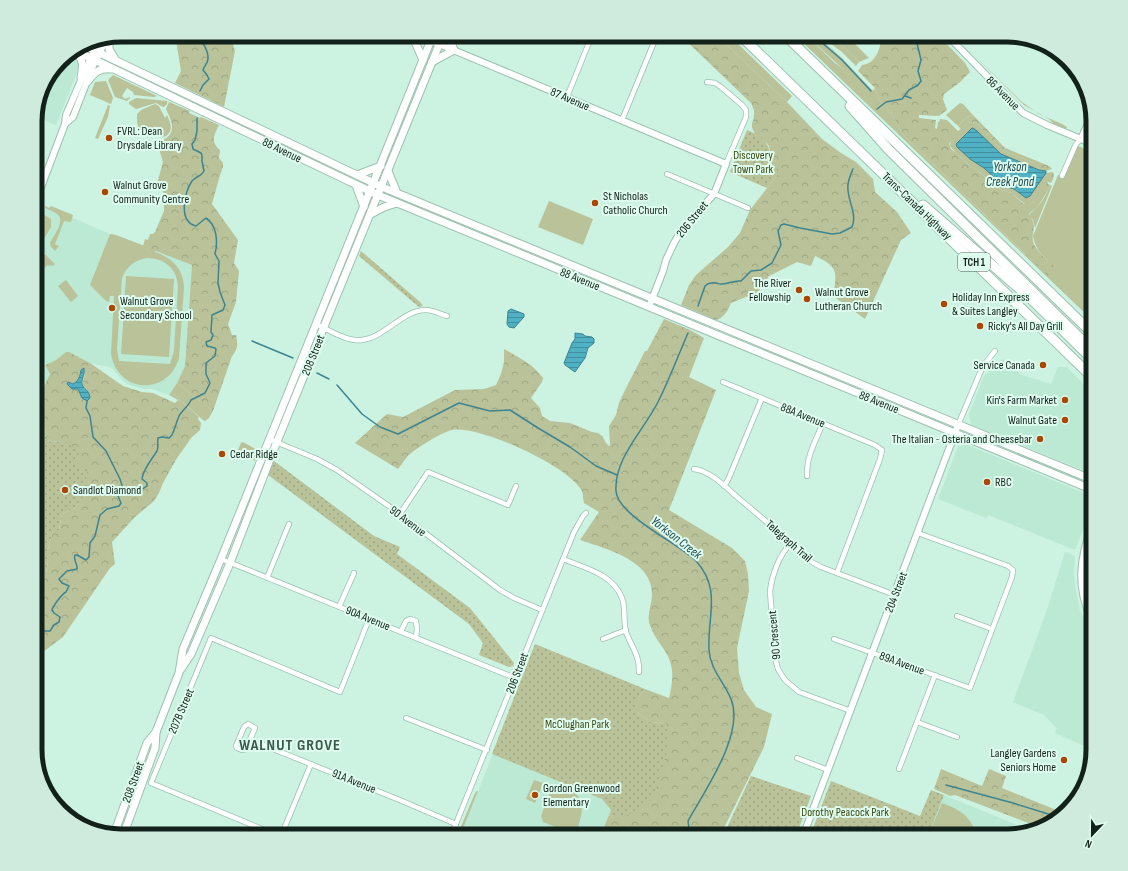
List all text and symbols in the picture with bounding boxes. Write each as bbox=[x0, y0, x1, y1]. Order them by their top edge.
street label: 86 Avenue bbox=[983, 73, 1023, 114]
street label: 87 Avenue bbox=[548, 84, 592, 114]
place label: FVRL: Dean Drysdale Library bbox=[117, 124, 182, 153]
marker: FVRL: Dean Drysdale Library bbox=[104, 133, 114, 143]
street label: 88 Avenue bbox=[260, 135, 304, 166]
park label: Discovery Town Park bbox=[733, 148, 774, 177]
water label: Yorkson Creek Pond bbox=[986, 159, 1035, 190]
street label: Trans-Canada Highway bbox=[879, 169, 955, 244]
place label: Walnut Grove Community Centre bbox=[113, 178, 189, 207]
marker: Walnut Grove Community Centre bbox=[100, 187, 110, 197]
place label: St Nicholas Catholic Church bbox=[603, 189, 668, 218]
marker: St Nicholas Catholic Church bbox=[590, 198, 600, 208]
street label: 206 Street bbox=[673, 198, 712, 241]
road number: TCH 1 bbox=[958, 253, 990, 271]
street label: 88 Avenue bbox=[558, 265, 602, 294]
place label: The River Fellowship bbox=[749, 276, 792, 305]
marker: The River Fellowship bbox=[794, 285, 804, 295]
place label: Walnut Grove Lutheran Church bbox=[815, 285, 882, 314]
place label: Holiday Inn Express & Suites Langley bbox=[952, 290, 1029, 319]
place label: Walnut Grove Secondary School bbox=[120, 294, 192, 323]
marker: Walnut Grove Lutheran Church bbox=[802, 294, 812, 304]
marker: Holiday Inn Express & Suites Langley bbox=[939, 299, 949, 309]
marker: Walnut Grove Secondary School bbox=[107, 303, 117, 313]
place label: Ricky's All Day Grill bbox=[988, 319, 1063, 334]
marker: Ricky's All Day Grill bbox=[975, 321, 985, 331]
street label: 208 Street bbox=[298, 332, 329, 378]
place label: Service Canada bbox=[974, 358, 1035, 373]
marker: Service Canada bbox=[1038, 360, 1048, 370]
street label: 88 Avenue bbox=[857, 388, 901, 417]
place label: Kin's Farm Market bbox=[986, 393, 1057, 408]
marker: Kin's Farm Market bbox=[1060, 395, 1070, 405]
street label: 88A Avenue bbox=[778, 400, 828, 431]
place label: Walnut Gate bbox=[1008, 413, 1057, 428]
marker: Walnut Gate bbox=[1060, 415, 1070, 425]
place label: The Italian - Osteria and Cheesebar bbox=[892, 432, 1033, 447]
marker: The Italian - Osteria and Cheesebar bbox=[1035, 434, 1045, 444]
place label: Cedar Ridge bbox=[230, 447, 278, 462]
marker: Cedar Ridge bbox=[217, 449, 227, 459]
place label: RBC bbox=[995, 475, 1012, 490]
marker: RBC bbox=[982, 477, 992, 487]
place label: Sandlot Diamond bbox=[73, 483, 141, 498]
marker: Sandlot Diamond bbox=[60, 485, 70, 495]
street label: 90 Avenue bbox=[386, 503, 429, 540]
water label: Yorkson Creek bbox=[648, 513, 706, 563]
street label: Telegraph Trail bbox=[762, 517, 815, 566]
street label: 204 Street bbox=[882, 569, 911, 615]
street label: 90A Avenue bbox=[343, 603, 393, 634]
street label: 90 Crescent bbox=[765, 609, 784, 660]
street label: 89A Avenue bbox=[877, 648, 927, 679]
street label: 206 Street bbox=[503, 650, 532, 696]
street label: 207B Street bbox=[165, 686, 198, 736]
park label: McClughan Park bbox=[545, 717, 609, 732]
district label: WALNUT GROVE bbox=[239, 736, 341, 755]
place label: Langley Gardens Seniors Home bbox=[990, 746, 1056, 775]
marker: Langley Gardens Seniors Home bbox=[1059, 755, 1069, 765]
street label: 208 Street bbox=[119, 759, 148, 805]
street label: 91A Avenue bbox=[330, 766, 378, 797]
place label: Gordon Greenwood Elementary bbox=[543, 781, 620, 810]
marker: Gordon Greenwood Elementary bbox=[530, 790, 540, 800]
park label: Dorothy Peacock Park bbox=[801, 805, 889, 820]
north arrow bbox=[1072, 815, 1112, 855]
text: N bbox=[1083, 837, 1094, 851]

